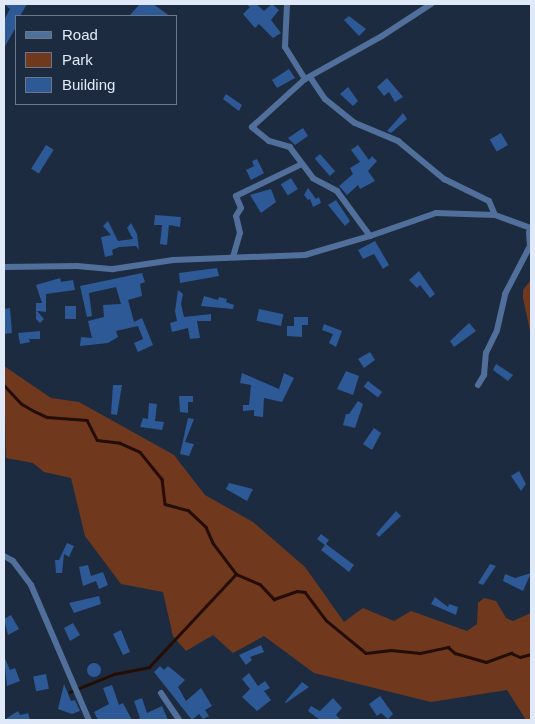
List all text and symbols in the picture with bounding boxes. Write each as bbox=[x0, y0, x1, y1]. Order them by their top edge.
legend bbox=[15, 15, 178, 105]
text: Road bbox=[62, 26, 98, 43]
text: Park bbox=[62, 51, 93, 68]
text: Building bbox=[62, 76, 115, 93]

